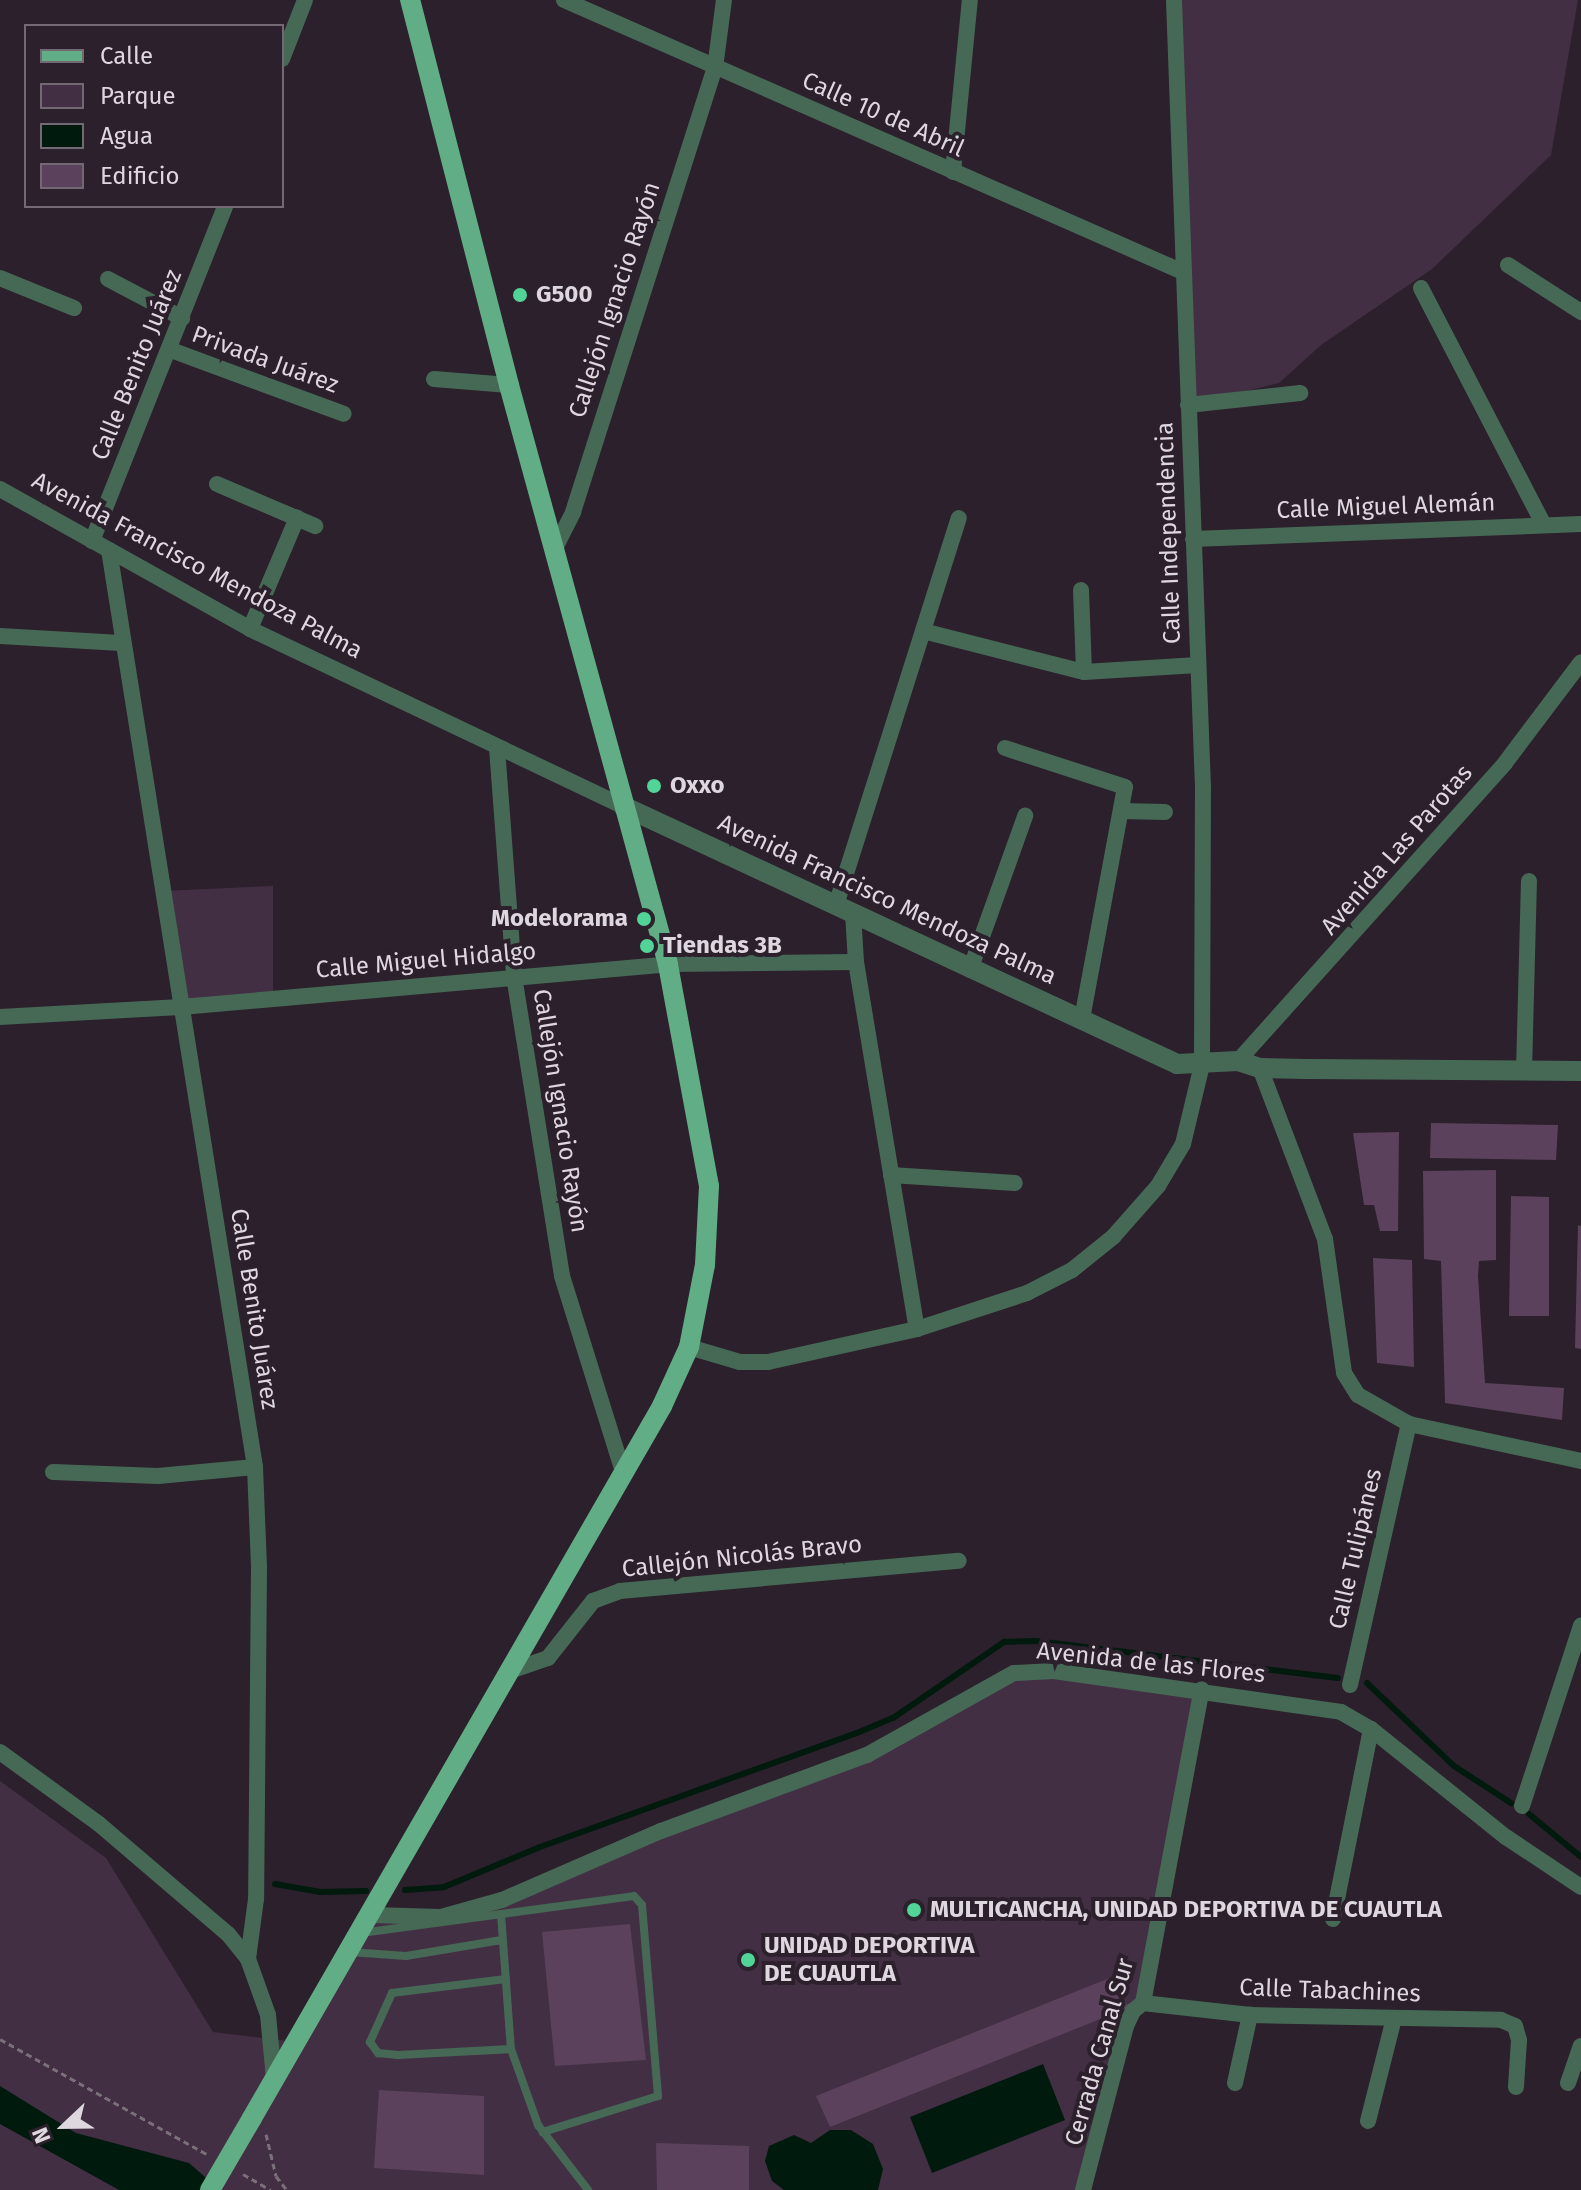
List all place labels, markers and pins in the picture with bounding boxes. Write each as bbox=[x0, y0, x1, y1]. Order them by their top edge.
place label: G500 bbox=[536, 281, 592, 309]
marker: G500 bbox=[511, 286, 529, 304]
place label: Oxxo bbox=[670, 772, 725, 800]
marker: Oxxo bbox=[645, 777, 663, 795]
place label: Modelorama bbox=[491, 905, 628, 933]
marker: Modelorama bbox=[635, 910, 653, 928]
place label: Tiendas 3B bbox=[663, 932, 782, 960]
marker: Tiendas 3B bbox=[638, 937, 656, 955]
place label: MULTICANCHA, UNIDAD DEPORTIVA DE CUAUTLA bbox=[930, 1896, 1442, 1924]
marker: MULTICANCHA, UNIDAD DEPORTIVA DE CUAUTLA bbox=[905, 1901, 923, 1919]
place label: UNIDAD DEPORTIVA DE CUAUTLA bbox=[764, 1932, 974, 1988]
marker: UNIDAD DEPORTIVA DE CUAUTLA bbox=[739, 1951, 757, 1969]

